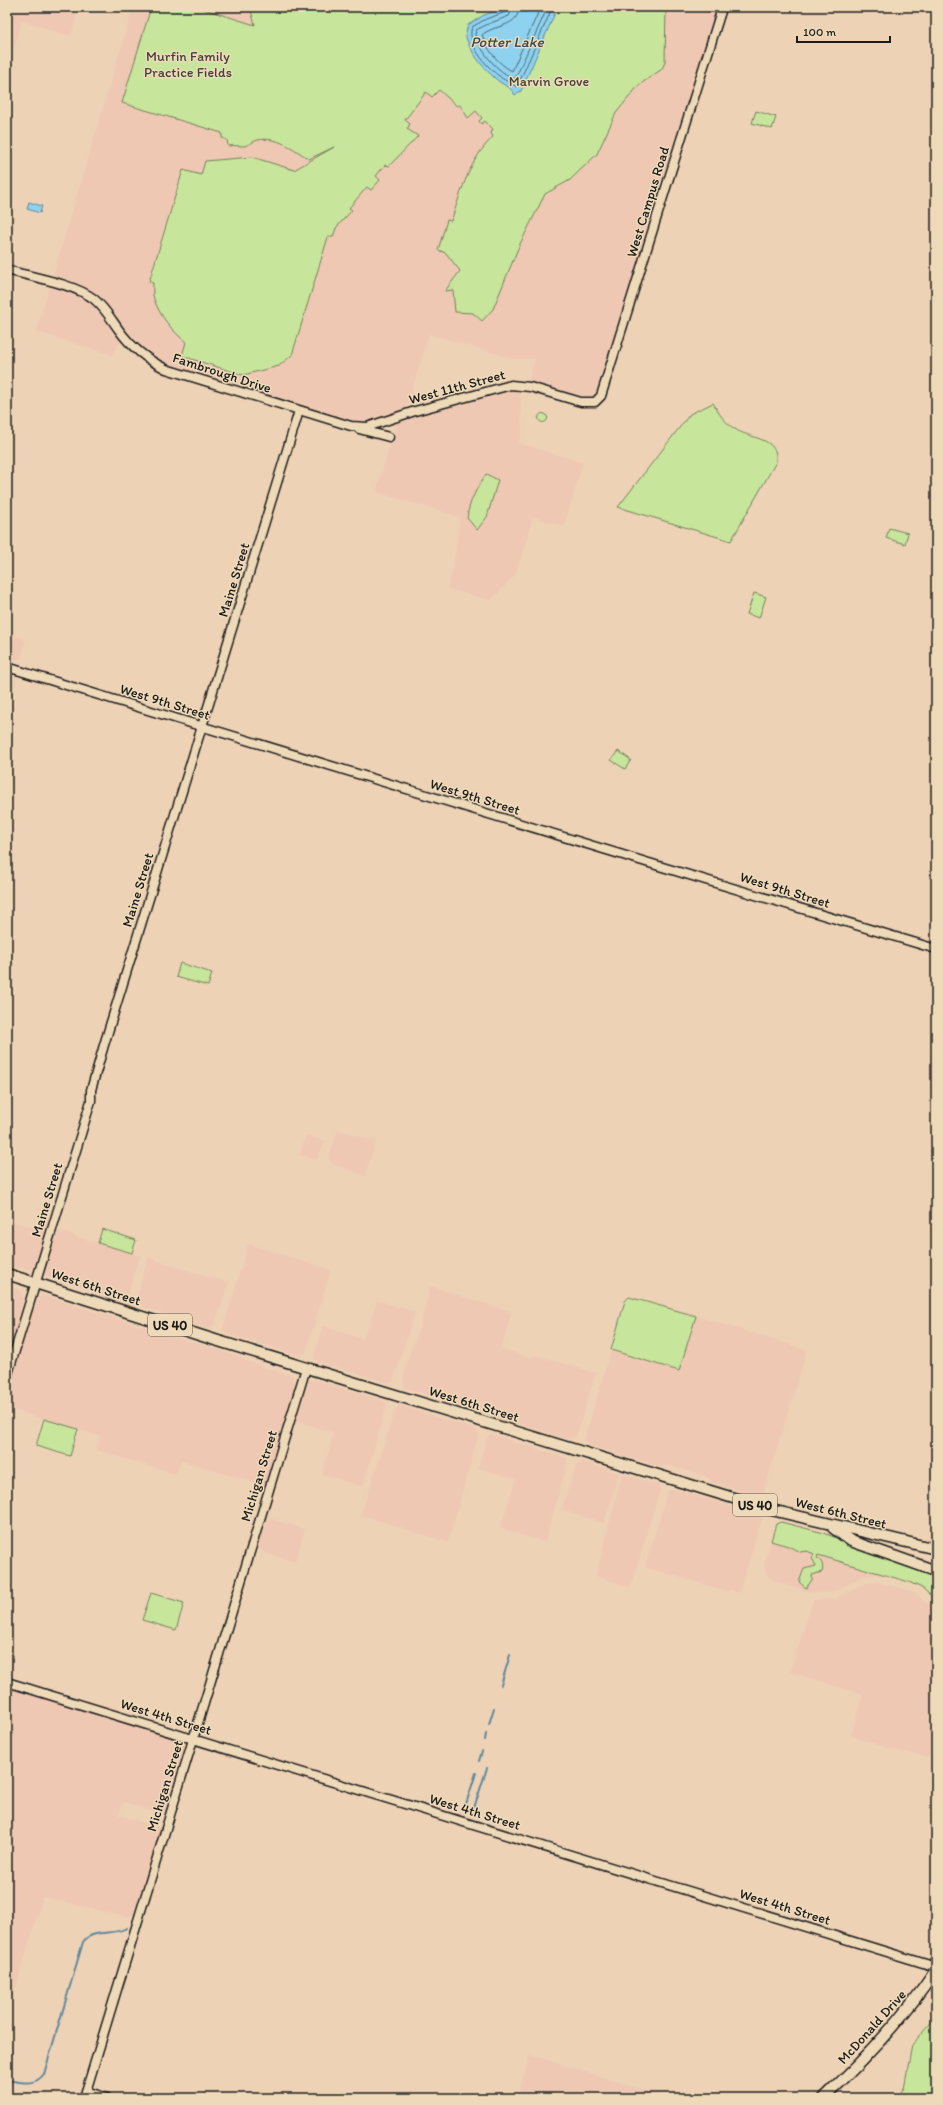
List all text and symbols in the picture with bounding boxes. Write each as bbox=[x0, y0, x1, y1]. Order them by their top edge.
scale bar bbox=[797, 18, 890, 44]
text: 100 m bbox=[803, 25, 836, 39]
water label: Potter Lake bbox=[470, 33, 544, 51]
park label: Murfin Family Practice Fields bbox=[144, 48, 232, 81]
park label: Marvin Grove bbox=[509, 73, 590, 90]
street label: West Campus Road bbox=[623, 144, 673, 260]
street label: Fambrough Drive bbox=[171, 349, 274, 397]
street label: West 11th Street bbox=[407, 366, 507, 408]
street label: Maine Street bbox=[215, 541, 253, 619]
street label: West 9th Street bbox=[118, 680, 212, 724]
street label: West 9th Street bbox=[428, 775, 522, 819]
street label: Maine Street bbox=[119, 851, 157, 929]
street label: West 9th Street bbox=[738, 868, 832, 912]
street label: Maine Street bbox=[28, 1161, 66, 1239]
street label: West 6th Street bbox=[49, 1264, 143, 1310]
road number: US 40 bbox=[148, 1314, 192, 1336]
street label: West 6th Street bbox=[427, 1382, 521, 1426]
street label: Michigan Street bbox=[237, 1428, 281, 1524]
street label: West 6th Street bbox=[794, 1493, 888, 1533]
road number: US 40 bbox=[733, 1494, 777, 1516]
street label: West 4th Street bbox=[118, 1695, 214, 1739]
street label: Michigan Street bbox=[143, 1738, 187, 1834]
street label: West 4th Street bbox=[427, 1790, 523, 1834]
street label: West 4th Street bbox=[737, 1885, 833, 1929]
street label: McDonald Drive bbox=[834, 1986, 910, 2068]

